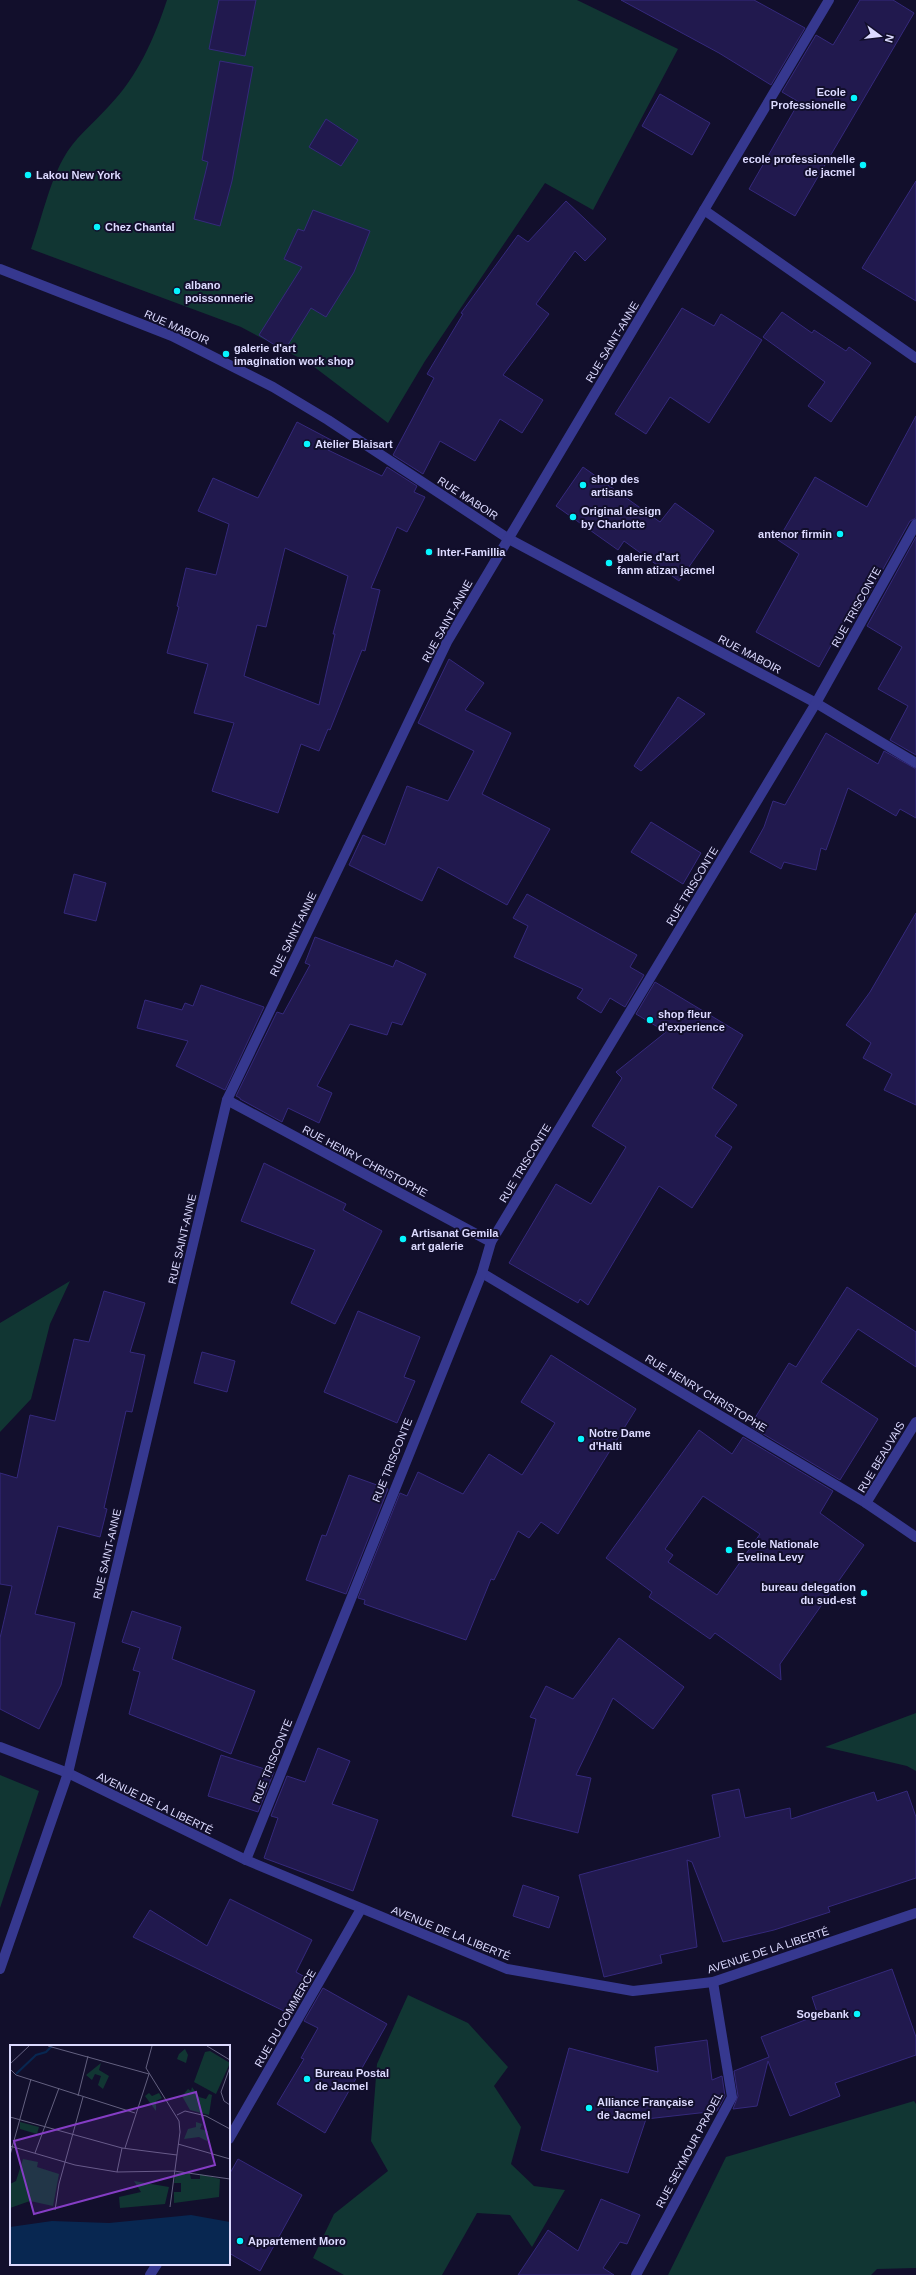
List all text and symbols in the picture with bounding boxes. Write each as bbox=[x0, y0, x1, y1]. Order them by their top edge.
north arrow bbox=[860, 16, 900, 56]
text: N bbox=[883, 33, 896, 44]
place label: Ecole Professionelle bbox=[771, 86, 846, 111]
marker: Ecole Professionelle bbox=[849, 93, 859, 103]
place label: ecole professionnelle de jacmel bbox=[743, 153, 855, 178]
marker: ecole professionnelle de jacmel bbox=[858, 160, 868, 170]
place label: Lakou New York bbox=[36, 169, 121, 181]
marker: Lakou New York bbox=[23, 170, 33, 180]
place label: Chez Chantal bbox=[105, 221, 175, 233]
marker: Chez Chantal bbox=[92, 222, 102, 232]
place label: albano poissonnerie bbox=[185, 279, 253, 304]
marker: albano poissonnerie bbox=[172, 286, 182, 296]
street label: RUE SAINT-ANNE bbox=[583, 299, 641, 385]
street label: RUE MABOIR bbox=[143, 307, 211, 347]
place label: galerie d'art imagination work shop bbox=[234, 342, 354, 367]
marker: galerie d'art imagination work shop bbox=[221, 349, 231, 359]
place label: Atelier Blaisart bbox=[315, 438, 393, 450]
marker: Atelier Blaisart bbox=[302, 439, 312, 449]
place label: shop des artisans bbox=[591, 473, 639, 498]
street label: RUE MABOIR bbox=[436, 474, 501, 522]
marker: shop des artisans bbox=[578, 480, 588, 490]
place label: Original design by Charlotte bbox=[581, 505, 661, 530]
marker: Original design by Charlotte bbox=[568, 512, 578, 522]
place label: antenor firmin bbox=[758, 528, 832, 540]
marker: antenor firmin bbox=[835, 529, 845, 539]
place label: Inter-Famillia bbox=[437, 546, 506, 558]
marker: Inter-Famillia bbox=[424, 547, 434, 557]
place label: galerie d'art fanm atizan jacmel bbox=[617, 551, 715, 576]
marker: galerie d'art fanm atizan jacmel bbox=[604, 558, 614, 568]
street label: RUE TRISCONTE bbox=[829, 565, 883, 649]
street label: RUE SAINT-ANNE bbox=[419, 578, 475, 664]
street label: RUE MABOIR bbox=[716, 632, 784, 676]
street label: RUE TRISCONTE bbox=[664, 844, 720, 928]
street label: RUE SAINT-ANNE bbox=[267, 890, 319, 978]
place label: shop fleur d'experience bbox=[658, 1008, 725, 1033]
marker: shop fleur d'experience bbox=[645, 1015, 655, 1025]
street label: RUE TRISCONTE bbox=[497, 1121, 553, 1205]
street label: RUE HENRY CHRISTOPHE bbox=[301, 1123, 429, 1199]
street label: RUE SAINT-ANNE bbox=[166, 1193, 198, 1285]
place label: Artisanat Gemila art galerie bbox=[411, 1227, 499, 1252]
marker: Artisanat Gemila art galerie bbox=[398, 1234, 408, 1244]
street label: RUE HENRY CHRISTOPHE bbox=[643, 1352, 769, 1434]
street label: RUE TRISCONTE bbox=[370, 1416, 414, 1504]
street label: RUE BEAUVAIS bbox=[855, 1419, 907, 1495]
place label: Notre Dame d'HaIti bbox=[589, 1427, 651, 1452]
marker: Notre Dame d'HaIti bbox=[576, 1434, 586, 1444]
street label: RUE SAINT-ANNE bbox=[91, 1508, 123, 1600]
place label: Ecole Nationale Evelina Levy bbox=[737, 1538, 819, 1563]
marker: Ecole Nationale Evelina Levy bbox=[724, 1545, 734, 1555]
place label: bureau delegation du sud-est bbox=[761, 1581, 856, 1606]
marker: bureau delegation du sud-est bbox=[859, 1588, 869, 1598]
street label: RUE TRISCONTE bbox=[250, 1717, 294, 1805]
street label: AVENUE DE LA LIBERTÉ bbox=[95, 1770, 215, 1836]
street label: AVENUE DE LA LIBERTÉ bbox=[390, 1904, 512, 1962]
street label: AVENUE DE LA LIBERTÉ bbox=[706, 1925, 830, 1975]
street label: RUE DU COMMERCE bbox=[252, 1967, 318, 2069]
place label: Sogebank bbox=[796, 2008, 850, 2020]
marker: Sogebank bbox=[852, 2009, 862, 2019]
inset map bbox=[10, 2045, 230, 2265]
place label: Bureau Postal de Jacmel bbox=[315, 2067, 389, 2092]
marker: Bureau Postal de Jacmel bbox=[302, 2074, 312, 2084]
street label: RUE SEYMOUR PRADEL bbox=[653, 2090, 725, 2210]
place label: Alliance Française de Jacmel bbox=[597, 2096, 694, 2121]
marker: Alliance Française de Jacmel bbox=[584, 2103, 594, 2113]
place label: Appartement Moro bbox=[248, 2235, 346, 2247]
marker: Appartement Moro bbox=[235, 2236, 245, 2246]

